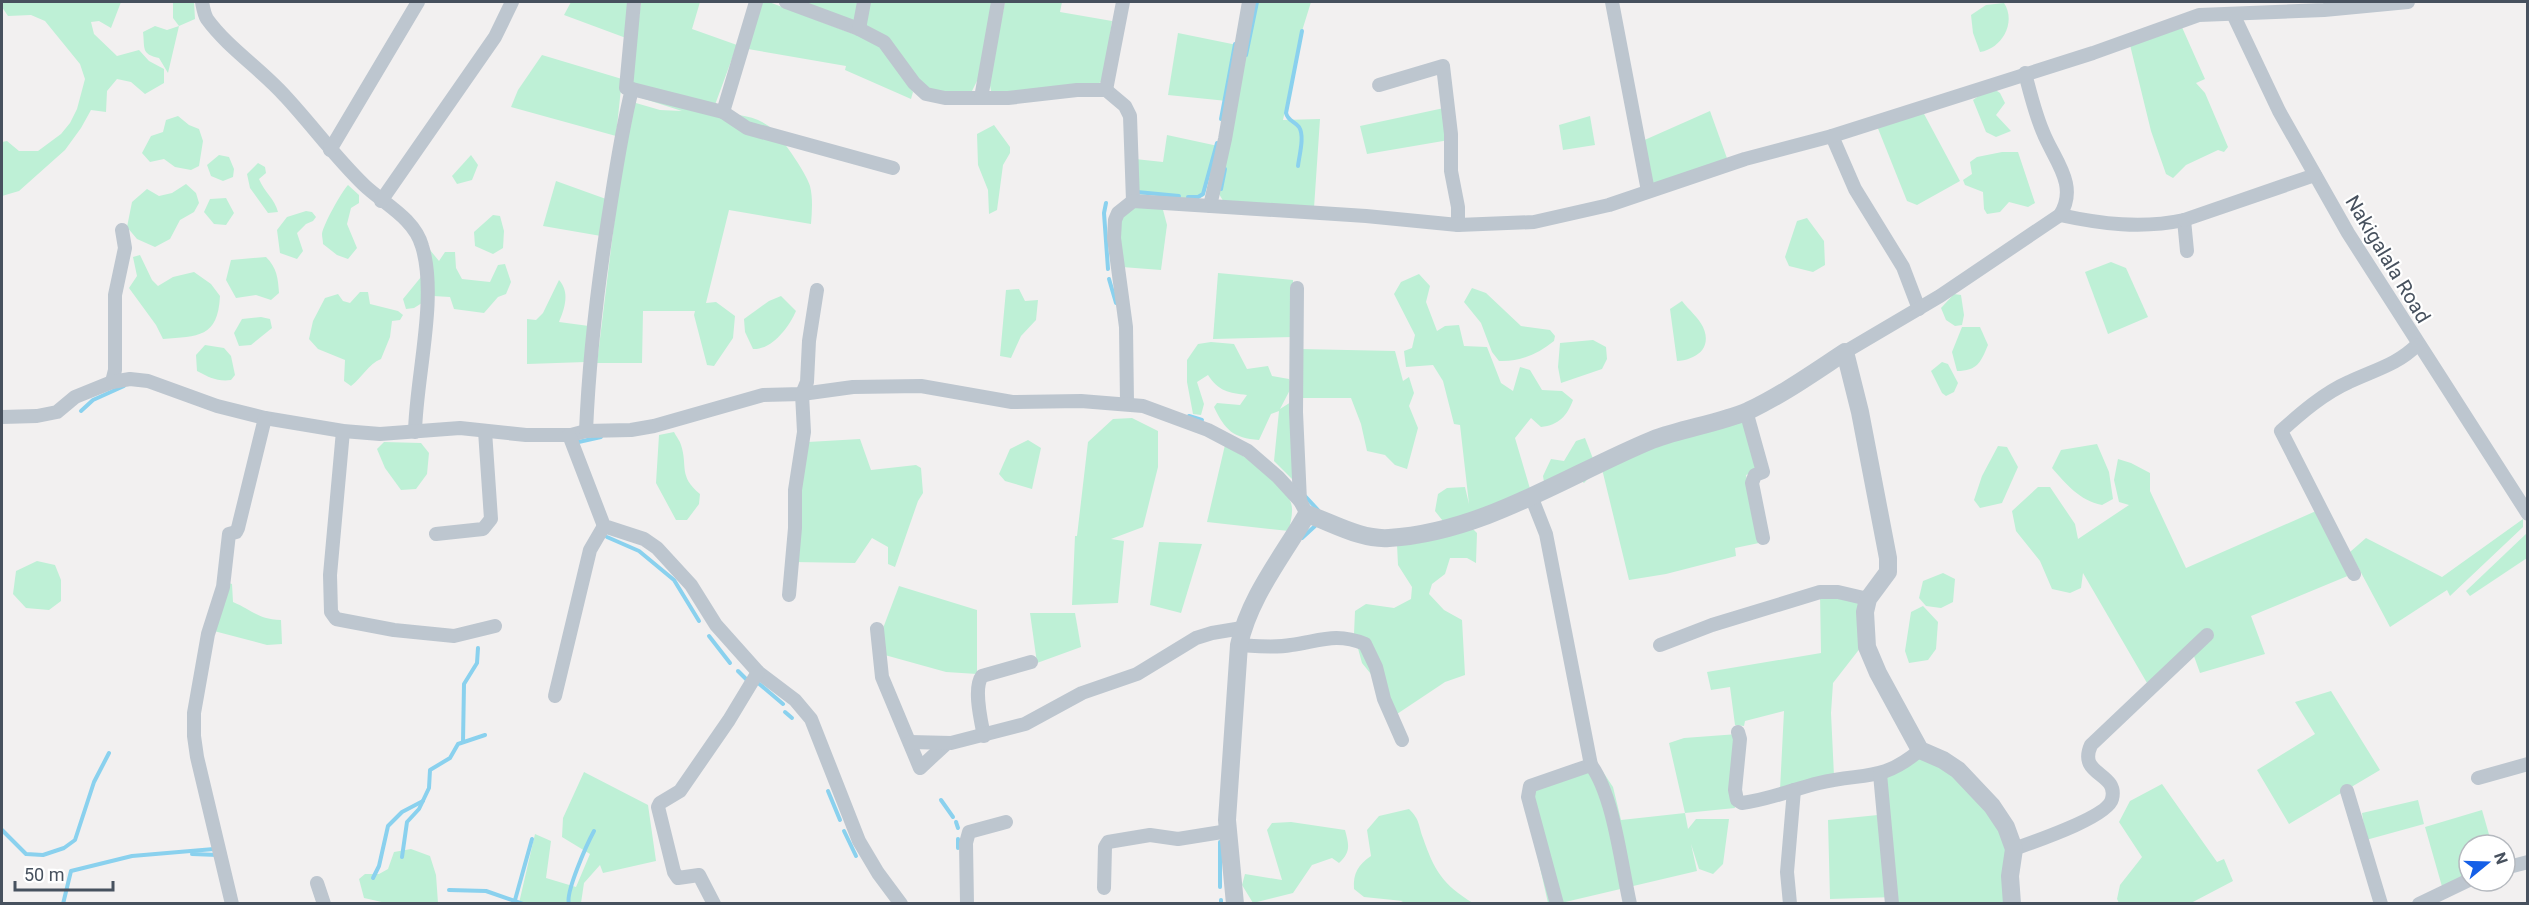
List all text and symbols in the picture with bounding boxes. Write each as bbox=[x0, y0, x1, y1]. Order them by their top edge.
street label: Nakigalala Road bbox=[2340, 191, 2436, 327]
north arrow bbox=[2457, 833, 2517, 893]
text: N bbox=[2490, 850, 2512, 867]
scale bar bbox=[15, 854, 112, 892]
text: 50 m bbox=[24, 864, 64, 885]

